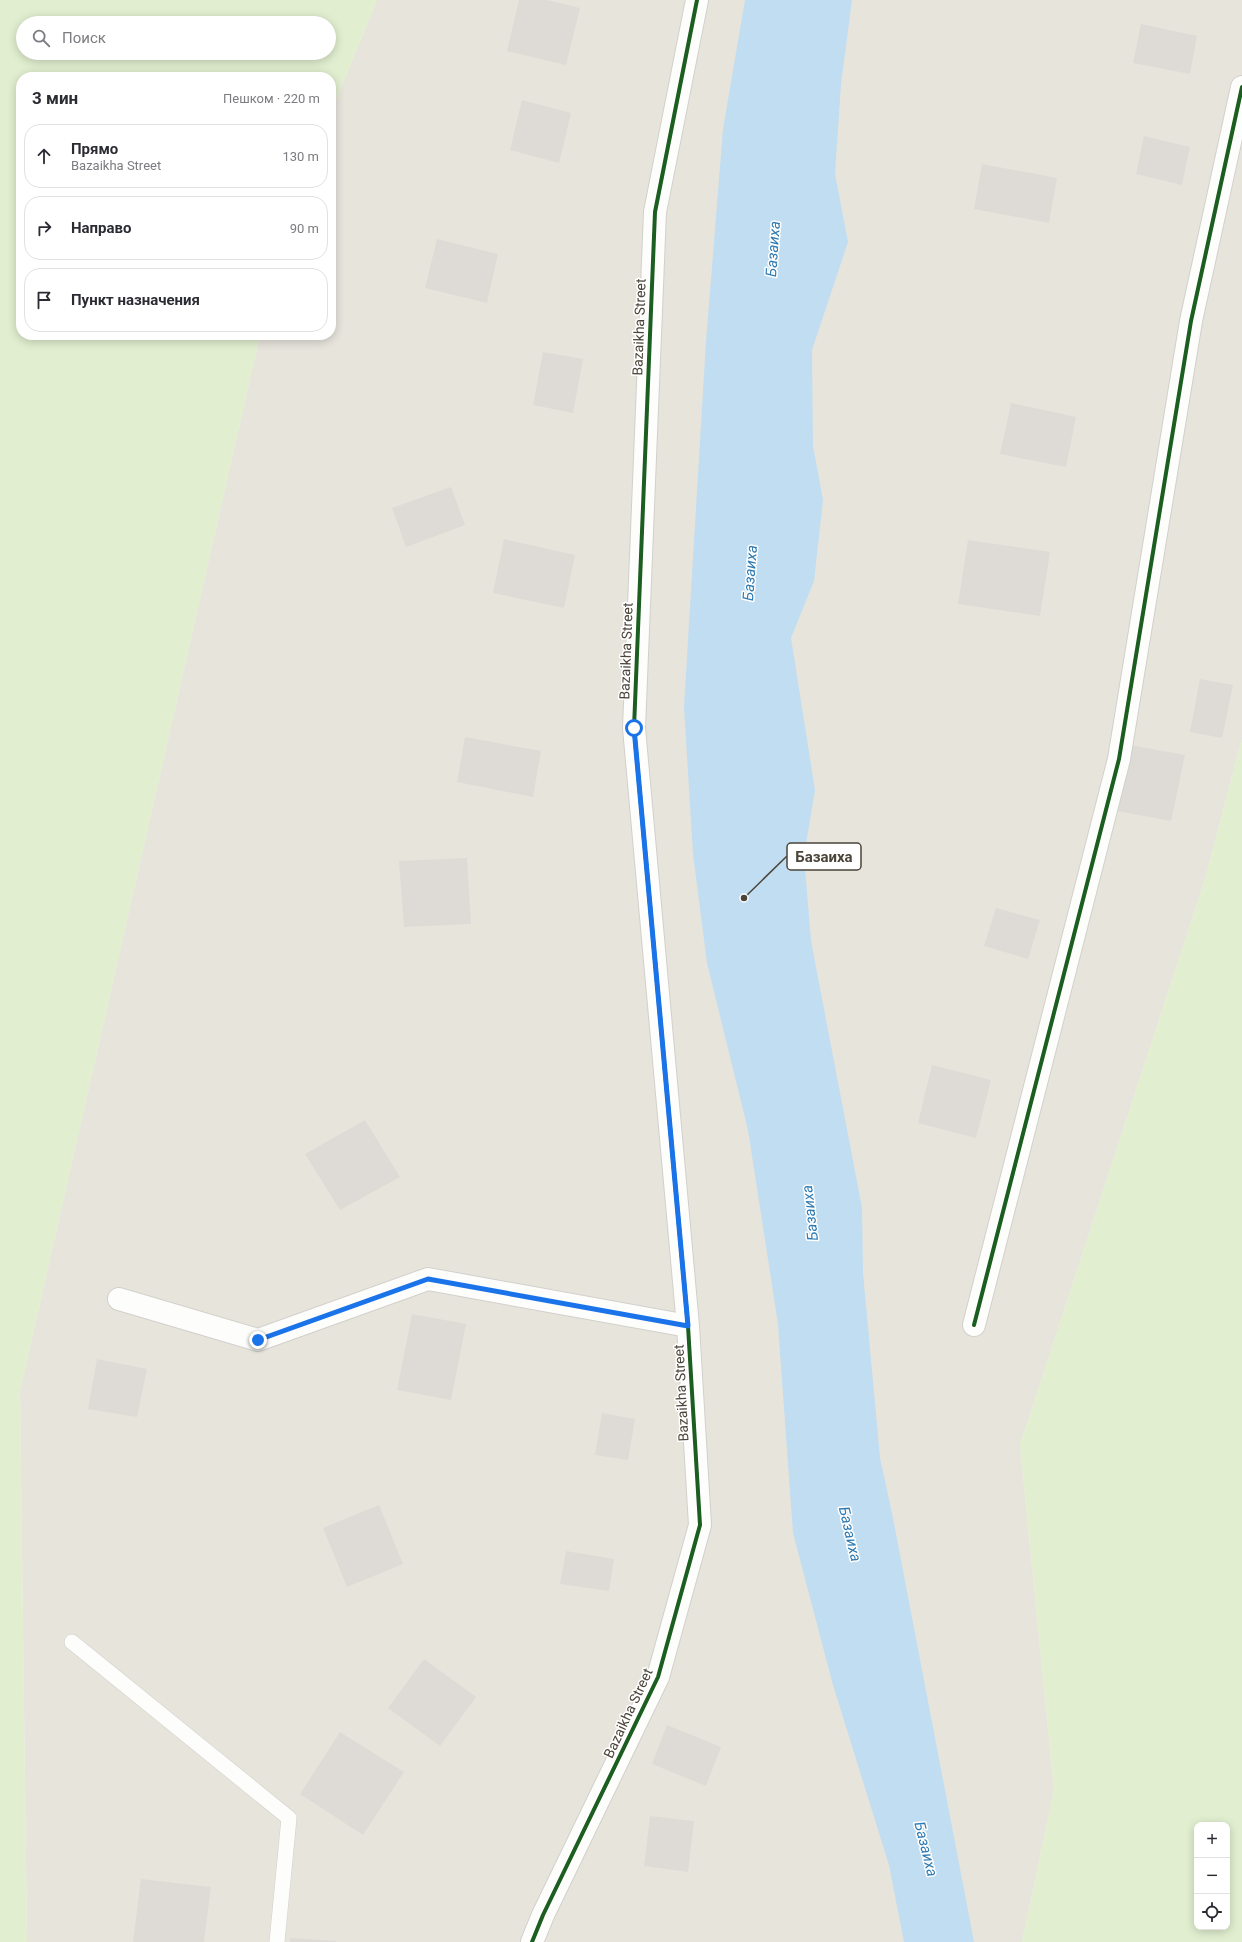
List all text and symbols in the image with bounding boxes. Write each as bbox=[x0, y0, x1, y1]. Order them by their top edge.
search box bbox=[16, 16, 336, 60]
icon: search bbox=[30, 27, 52, 49]
text: Поиск bbox=[62, 29, 106, 47]
text: 3 мин bbox=[32, 88, 78, 108]
text: Пешком · 220 m bbox=[223, 91, 320, 106]
text: Прямо bbox=[71, 140, 118, 158]
icon: ahead bbox=[33, 145, 55, 167]
text: 130 m bbox=[282, 149, 319, 164]
text: Bazaikha Street bbox=[71, 158, 161, 173]
icon: right bbox=[33, 217, 55, 239]
text: Направо bbox=[71, 219, 132, 237]
water label: Базаиха bbox=[762, 220, 784, 278]
text: 90 m bbox=[290, 221, 319, 236]
street label: Bazaikha Street bbox=[629, 278, 649, 376]
icon: arrive bbox=[33, 289, 55, 311]
text: Пункт назначения bbox=[71, 291, 200, 309]
water label: Базаиха bbox=[739, 544, 761, 602]
street label: Bazaikha Street bbox=[616, 602, 636, 700]
route start bbox=[625, 719, 643, 737]
callout: Базаиха bbox=[787, 843, 861, 870]
text: Базаиха bbox=[795, 848, 853, 866]
water label: Базаиха bbox=[798, 1184, 822, 1242]
route end bbox=[249, 1331, 267, 1349]
street label: Bazaikha Street bbox=[670, 1344, 692, 1442]
water label: Базаиха bbox=[835, 1505, 865, 1563]
street label: Bazaikha Street bbox=[600, 1665, 656, 1760]
water label: Базаиха bbox=[910, 1820, 942, 1878]
map controls bbox=[1194, 1822, 1230, 1930]
button: + bbox=[1194, 1822, 1230, 1858]
button: − bbox=[1194, 1858, 1230, 1894]
button: locate bbox=[1194, 1894, 1230, 1930]

